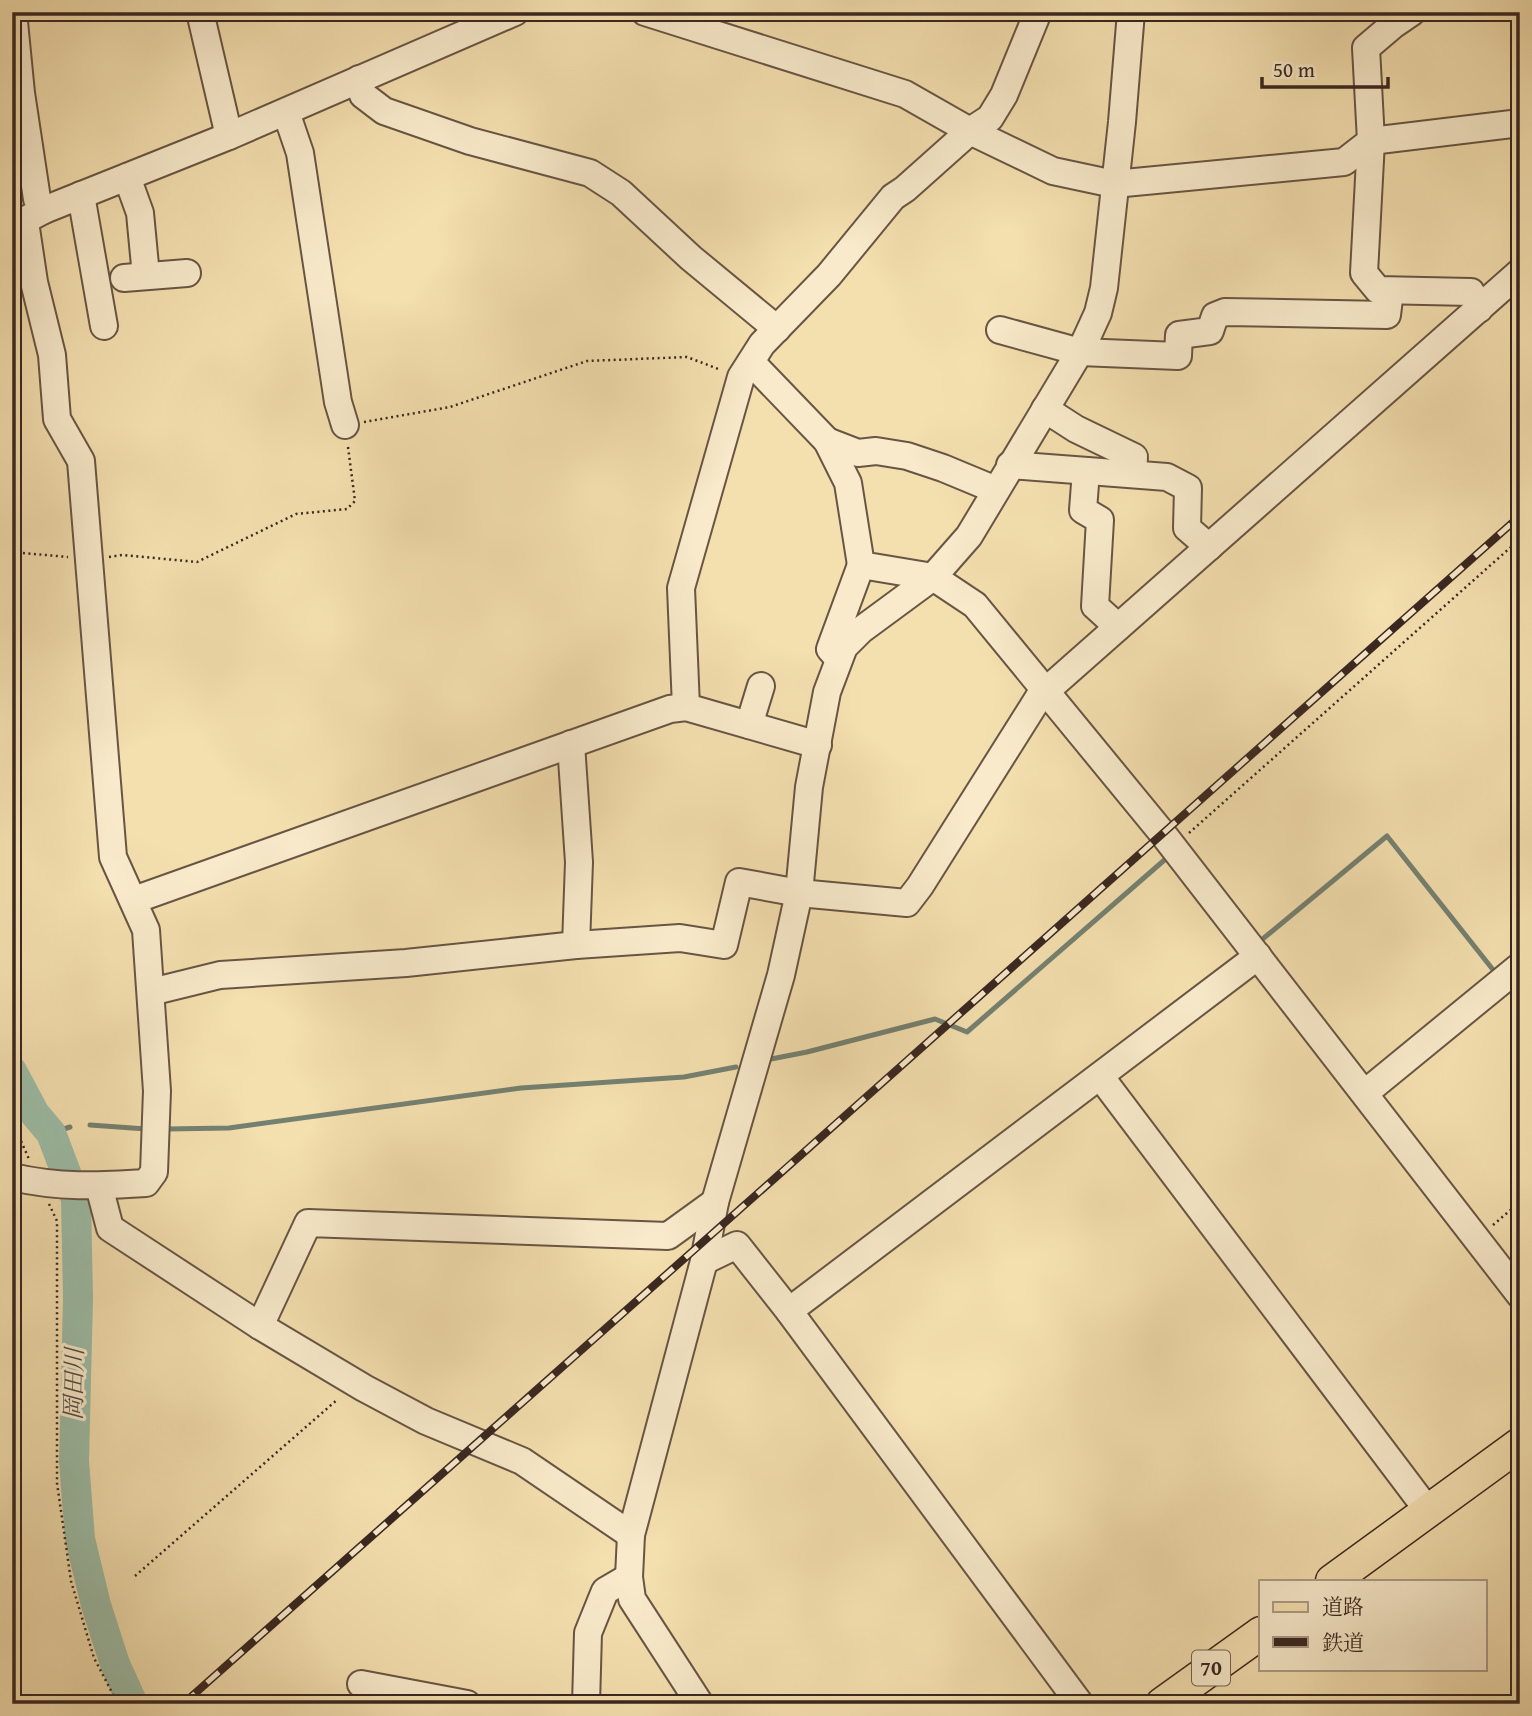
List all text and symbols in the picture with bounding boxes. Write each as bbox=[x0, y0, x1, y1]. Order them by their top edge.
scale bar bbox=[1262, 46, 1388, 90]
text: 50 m bbox=[1273, 54, 1315, 85]
water label: 岡田川 bbox=[55, 1345, 92, 1420]
legend bbox=[1259, 1580, 1486, 1670]
text: 道路 bbox=[1322, 1591, 1364, 1622]
text: 鉄道 bbox=[1322, 1627, 1364, 1658]
road number: 70 bbox=[1192, 1650, 1230, 1686]

